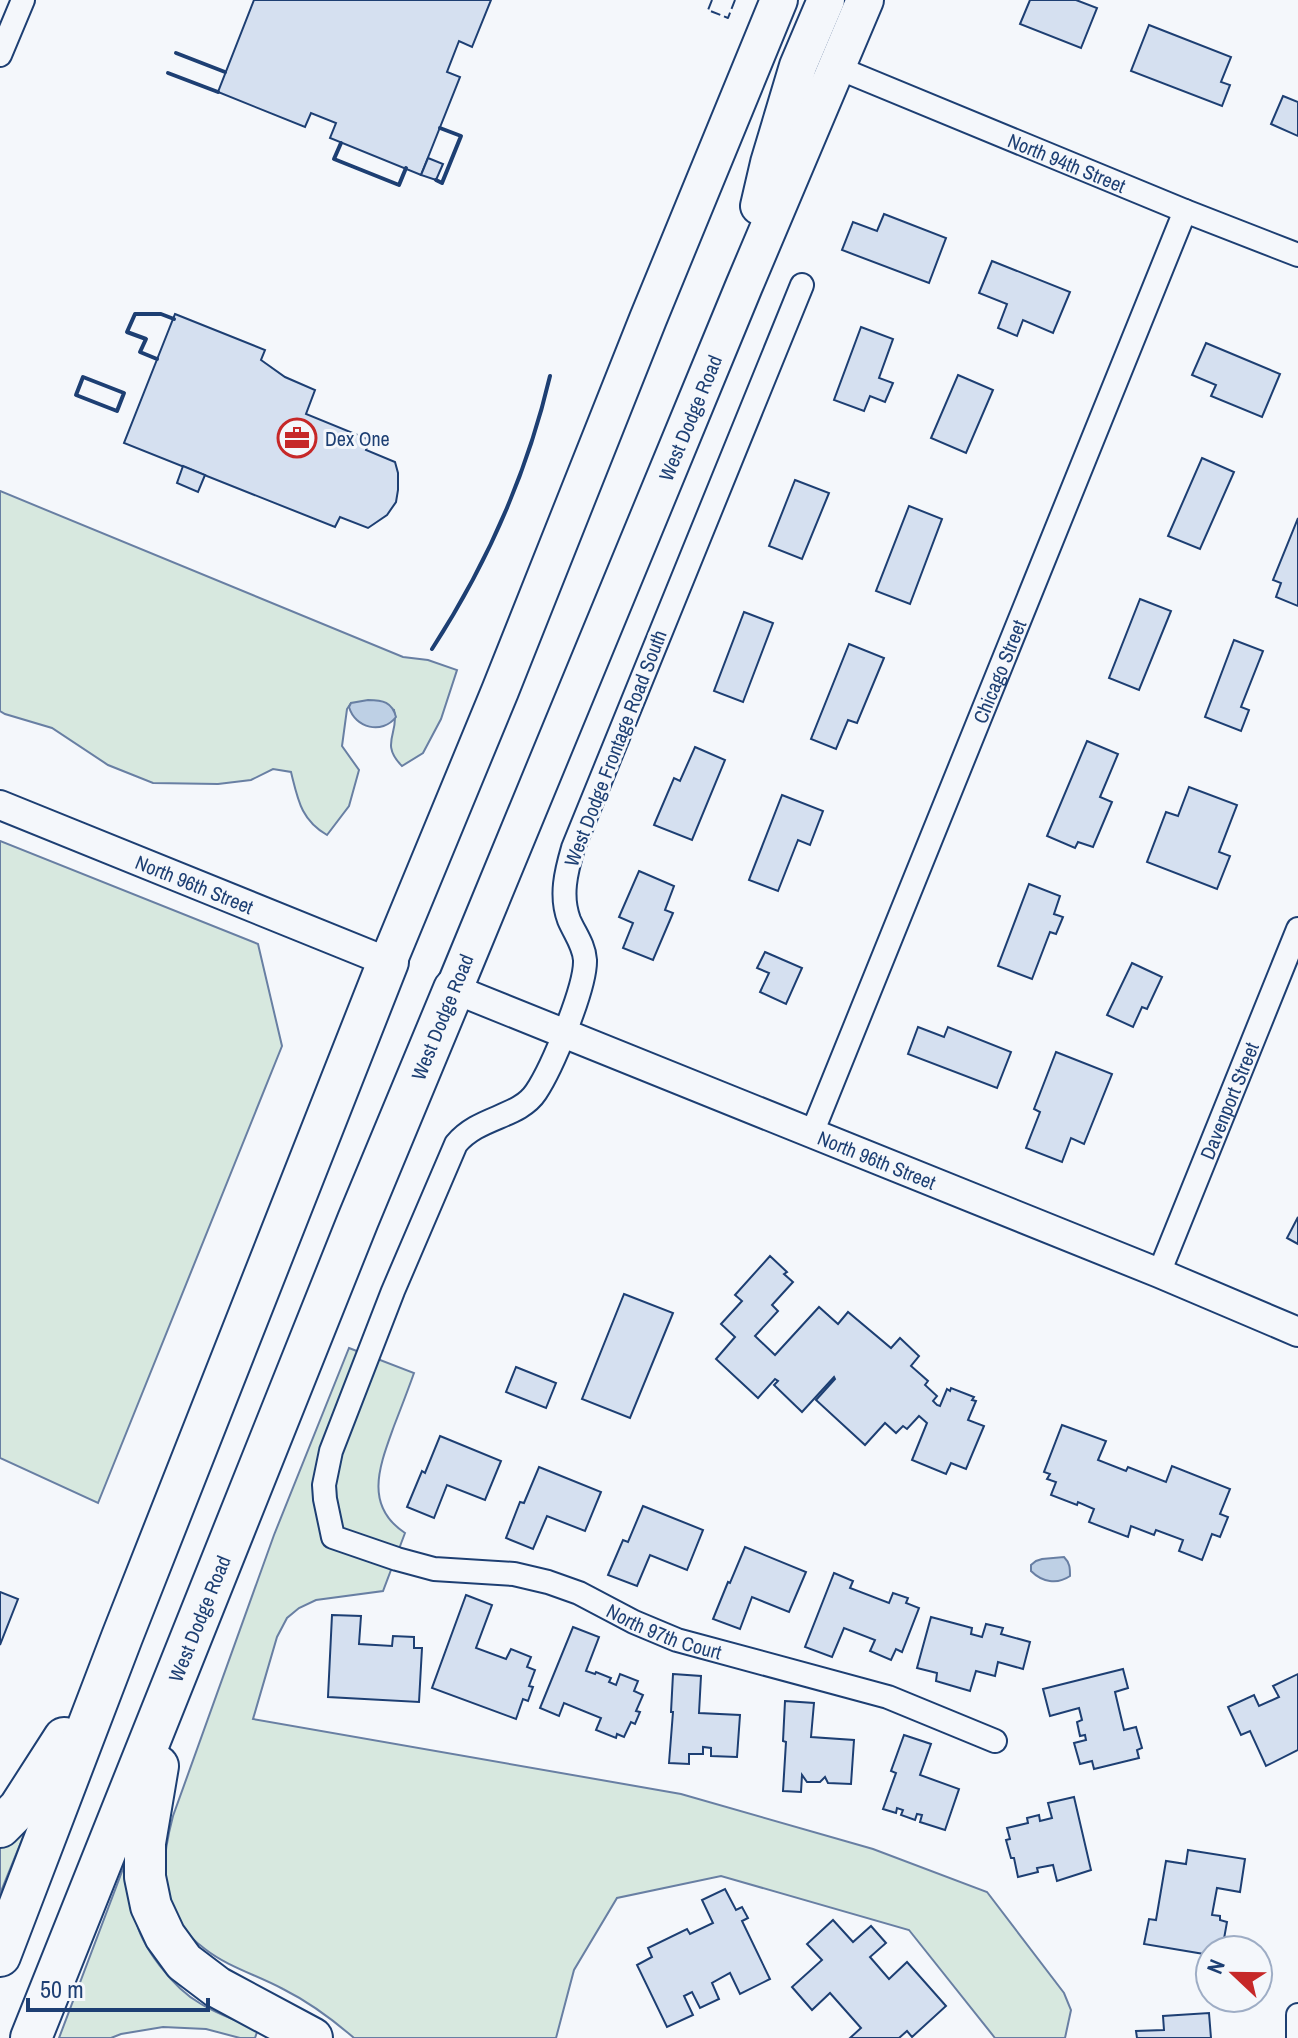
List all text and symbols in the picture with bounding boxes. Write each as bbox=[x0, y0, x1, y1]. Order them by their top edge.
street label: North 94th Street bbox=[1004, 126, 1130, 199]
street label: West Dodge Road bbox=[652, 351, 728, 485]
office icon: Dex One bbox=[276, 417, 318, 459]
place label: Dex One bbox=[325, 425, 390, 452]
street label: Chicago Street bbox=[966, 615, 1032, 727]
street label: West Dodge Frontage Road South bbox=[557, 626, 673, 870]
street label: North 96th Street bbox=[132, 848, 258, 920]
street label: West Dodge Road bbox=[404, 950, 480, 1084]
street label: Davenport Street bbox=[1193, 1038, 1265, 1163]
street label: North 96th Street bbox=[814, 1124, 940, 1195]
street label: West Dodge Road bbox=[161, 1551, 236, 1685]
street label: North 97th Court bbox=[602, 1597, 725, 1665]
north arrow bbox=[1194, 1934, 1274, 2014]
text: N bbox=[1199, 1955, 1232, 1978]
scale bar bbox=[28, 1962, 208, 2012]
text: 50 m bbox=[40, 1973, 84, 2005]

